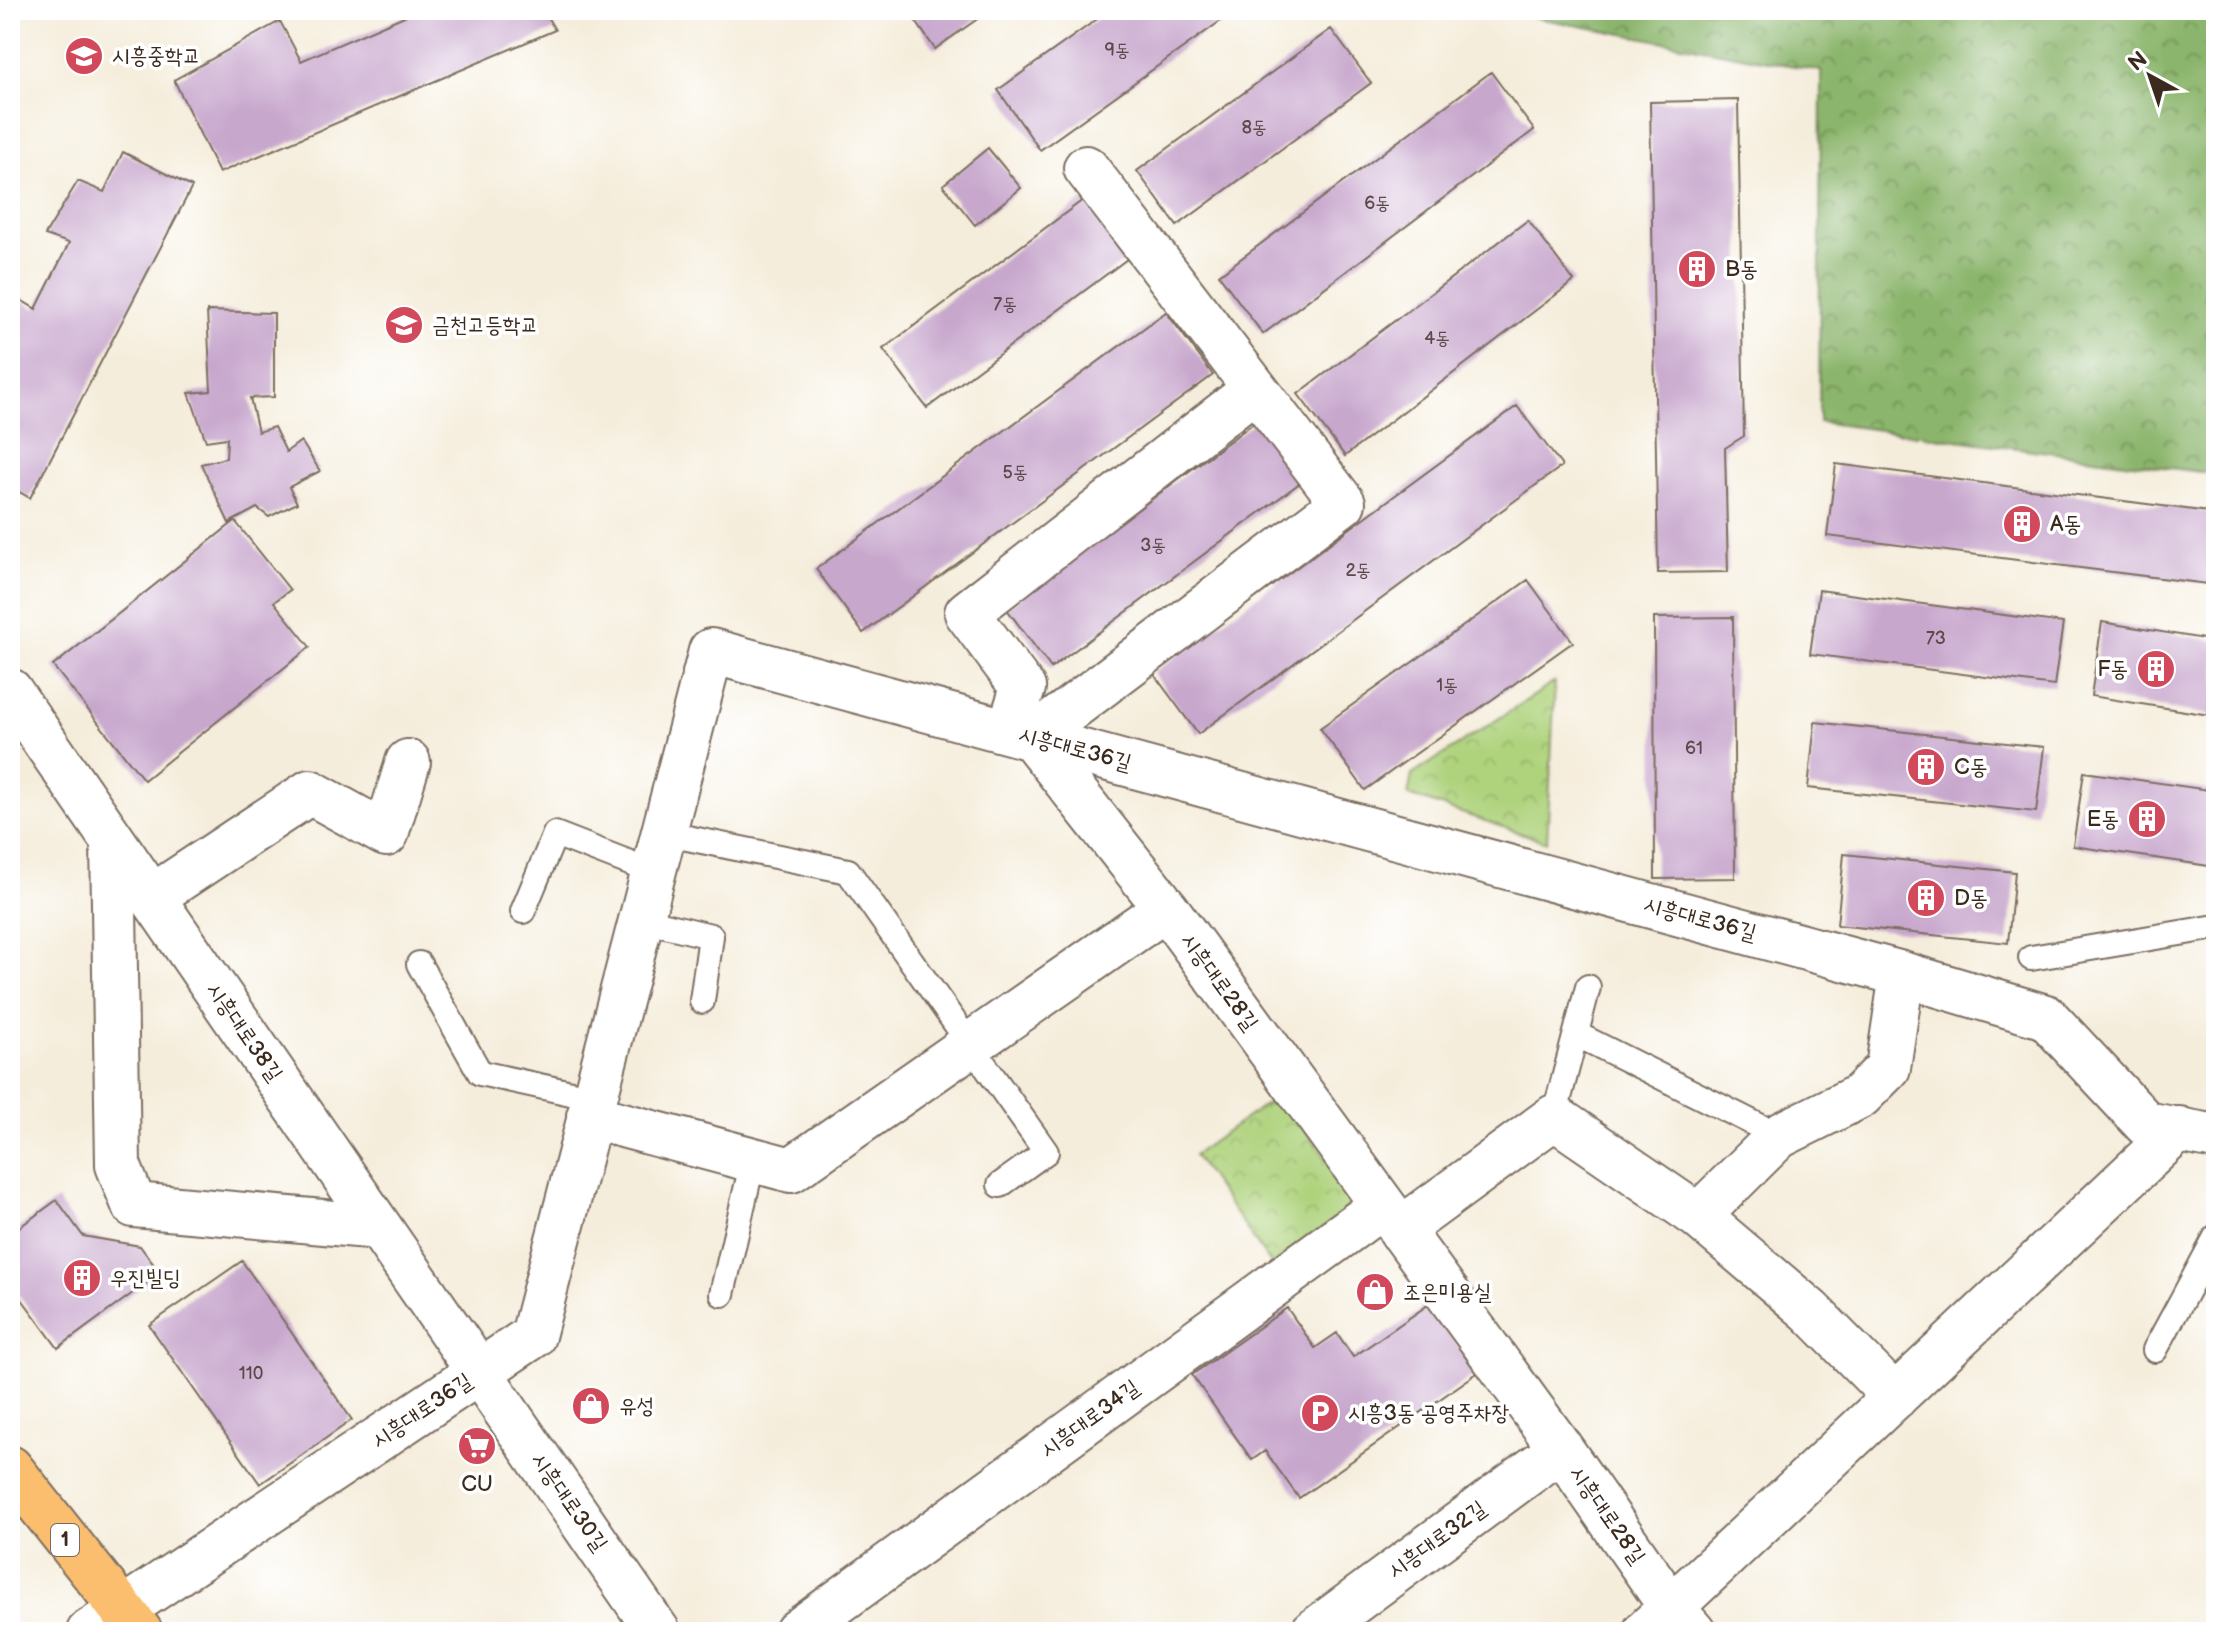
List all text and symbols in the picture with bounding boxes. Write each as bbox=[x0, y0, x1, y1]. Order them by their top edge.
school or university icon: 시흥중학교 bbox=[63, 35, 105, 77]
north arrow bbox=[2110, 36, 2190, 116]
house number: 9동 bbox=[1105, 40, 1129, 61]
place label: 시흥중학교 bbox=[112, 43, 201, 70]
text: N bbox=[2123, 46, 2153, 77]
house number: 8동 bbox=[1242, 117, 1266, 138]
house number: 6동 bbox=[1364, 193, 1390, 214]
building icon: B동 bbox=[1676, 248, 1718, 290]
place label: B동 bbox=[1725, 256, 1758, 283]
house number: 7동 bbox=[993, 294, 1017, 315]
school or university icon: 금천고등학교 bbox=[383, 304, 425, 346]
place label: 금천고등학교 bbox=[432, 312, 538, 339]
house number: 4동 bbox=[1424, 328, 1450, 349]
house number: 5동 bbox=[1003, 462, 1027, 483]
building icon: A동 bbox=[2001, 503, 2043, 545]
place label: A동 bbox=[2050, 511, 2081, 538]
house number: 3동 bbox=[1140, 535, 1166, 556]
house number: 2동 bbox=[1345, 560, 1371, 581]
house number: 73 bbox=[1926, 628, 1946, 649]
building icon: F동 bbox=[2135, 648, 2177, 690]
place label: F동 bbox=[2097, 656, 2128, 683]
house number: 1동 bbox=[1436, 675, 1458, 696]
street label: 시흥대로36길 bbox=[1016, 721, 1135, 777]
house number: 61 bbox=[1685, 738, 1703, 759]
building icon: C동 bbox=[1905, 746, 1947, 788]
place label: C동 bbox=[1954, 754, 1987, 781]
building icon: E동 bbox=[2126, 798, 2168, 840]
place label: E동 bbox=[2087, 806, 2119, 833]
building icon: D동 bbox=[1905, 877, 1947, 919]
place label: D동 bbox=[1954, 885, 1988, 912]
street label: 시흥대로36길 bbox=[1641, 891, 1760, 947]
street label: 시흥대로28길 bbox=[1174, 928, 1264, 1036]
street label: 시흥대로38길 bbox=[200, 977, 288, 1087]
building icon: 우진빌딩 bbox=[61, 1257, 103, 1299]
place label: 우진빌딩 bbox=[110, 1265, 181, 1292]
shop icon: 조은미용실 bbox=[1354, 1271, 1396, 1313]
place label: 조은미용실 bbox=[1403, 1279, 1492, 1306]
house number: 110 bbox=[239, 1363, 263, 1384]
street label: 시흥대로36길 bbox=[367, 1367, 478, 1454]
street label: 시흥대로34길 bbox=[1035, 1374, 1145, 1464]
shop icon: 유성 bbox=[570, 1385, 612, 1427]
parking icon: 시흥3동 공영주차장 bbox=[1299, 1392, 1341, 1434]
place label: 유성 bbox=[619, 1393, 654, 1420]
place label: 시흥3동 공영주차장 bbox=[1348, 1400, 1509, 1427]
supermarket icon: CU bbox=[456, 1425, 498, 1467]
street label: 시흥대로30길 bbox=[525, 1447, 613, 1557]
street label: 시흥대로28길 bbox=[1563, 1460, 1651, 1570]
place label: CU bbox=[461, 1471, 493, 1498]
street label: 시흥대로32길 bbox=[1383, 1495, 1492, 1585]
road number: 1 bbox=[51, 1524, 79, 1556]

